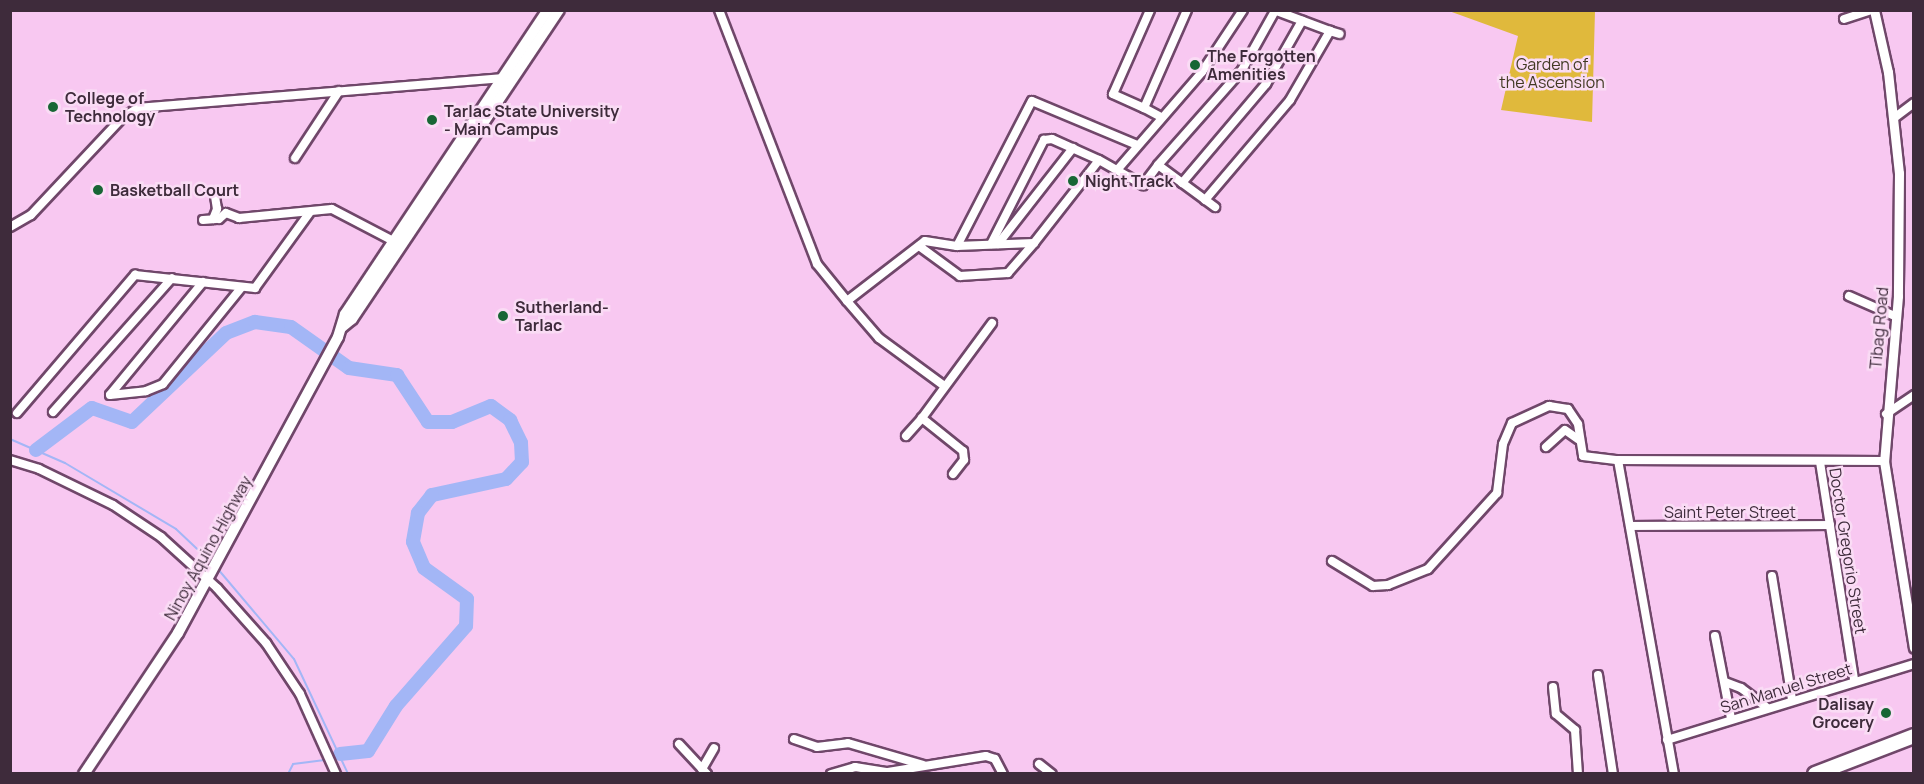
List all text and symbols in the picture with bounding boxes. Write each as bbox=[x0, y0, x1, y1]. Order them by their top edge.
place label: The Forgotten Amenities bbox=[1207, 46, 1316, 84]
park label: Garden of the Ascension bbox=[1499, 54, 1605, 92]
marker: The Forgotten Amenities bbox=[1188, 58, 1202, 72]
place label: College of Technology bbox=[65, 88, 155, 126]
marker: College of Technology bbox=[46, 100, 60, 114]
place label: Tarlac State University - Main Campus bbox=[444, 101, 619, 139]
marker: Tarlac State University - Main Campus bbox=[425, 113, 439, 127]
place label: Night Track bbox=[1085, 171, 1173, 191]
marker: Night Track bbox=[1066, 174, 1080, 188]
place label: Basketball Court bbox=[110, 180, 239, 200]
marker: Basketball Court bbox=[91, 183, 105, 197]
street label: Tibag Road bbox=[1866, 286, 1892, 370]
place label: Sutherland- Tarlac bbox=[515, 297, 609, 335]
marker: Sutherland- Tarlac bbox=[496, 309, 510, 323]
street label: Doctor Gregorio Street bbox=[1825, 467, 1871, 635]
street label: Ninoy Aquino Highway bbox=[160, 472, 256, 624]
street label: Saint Peter Street bbox=[1664, 502, 1796, 522]
street label: San Manuel Street bbox=[1718, 659, 1854, 717]
place label: Dalisay Grocery bbox=[1813, 694, 1874, 732]
marker: Dalisay Grocery bbox=[1879, 706, 1893, 720]

